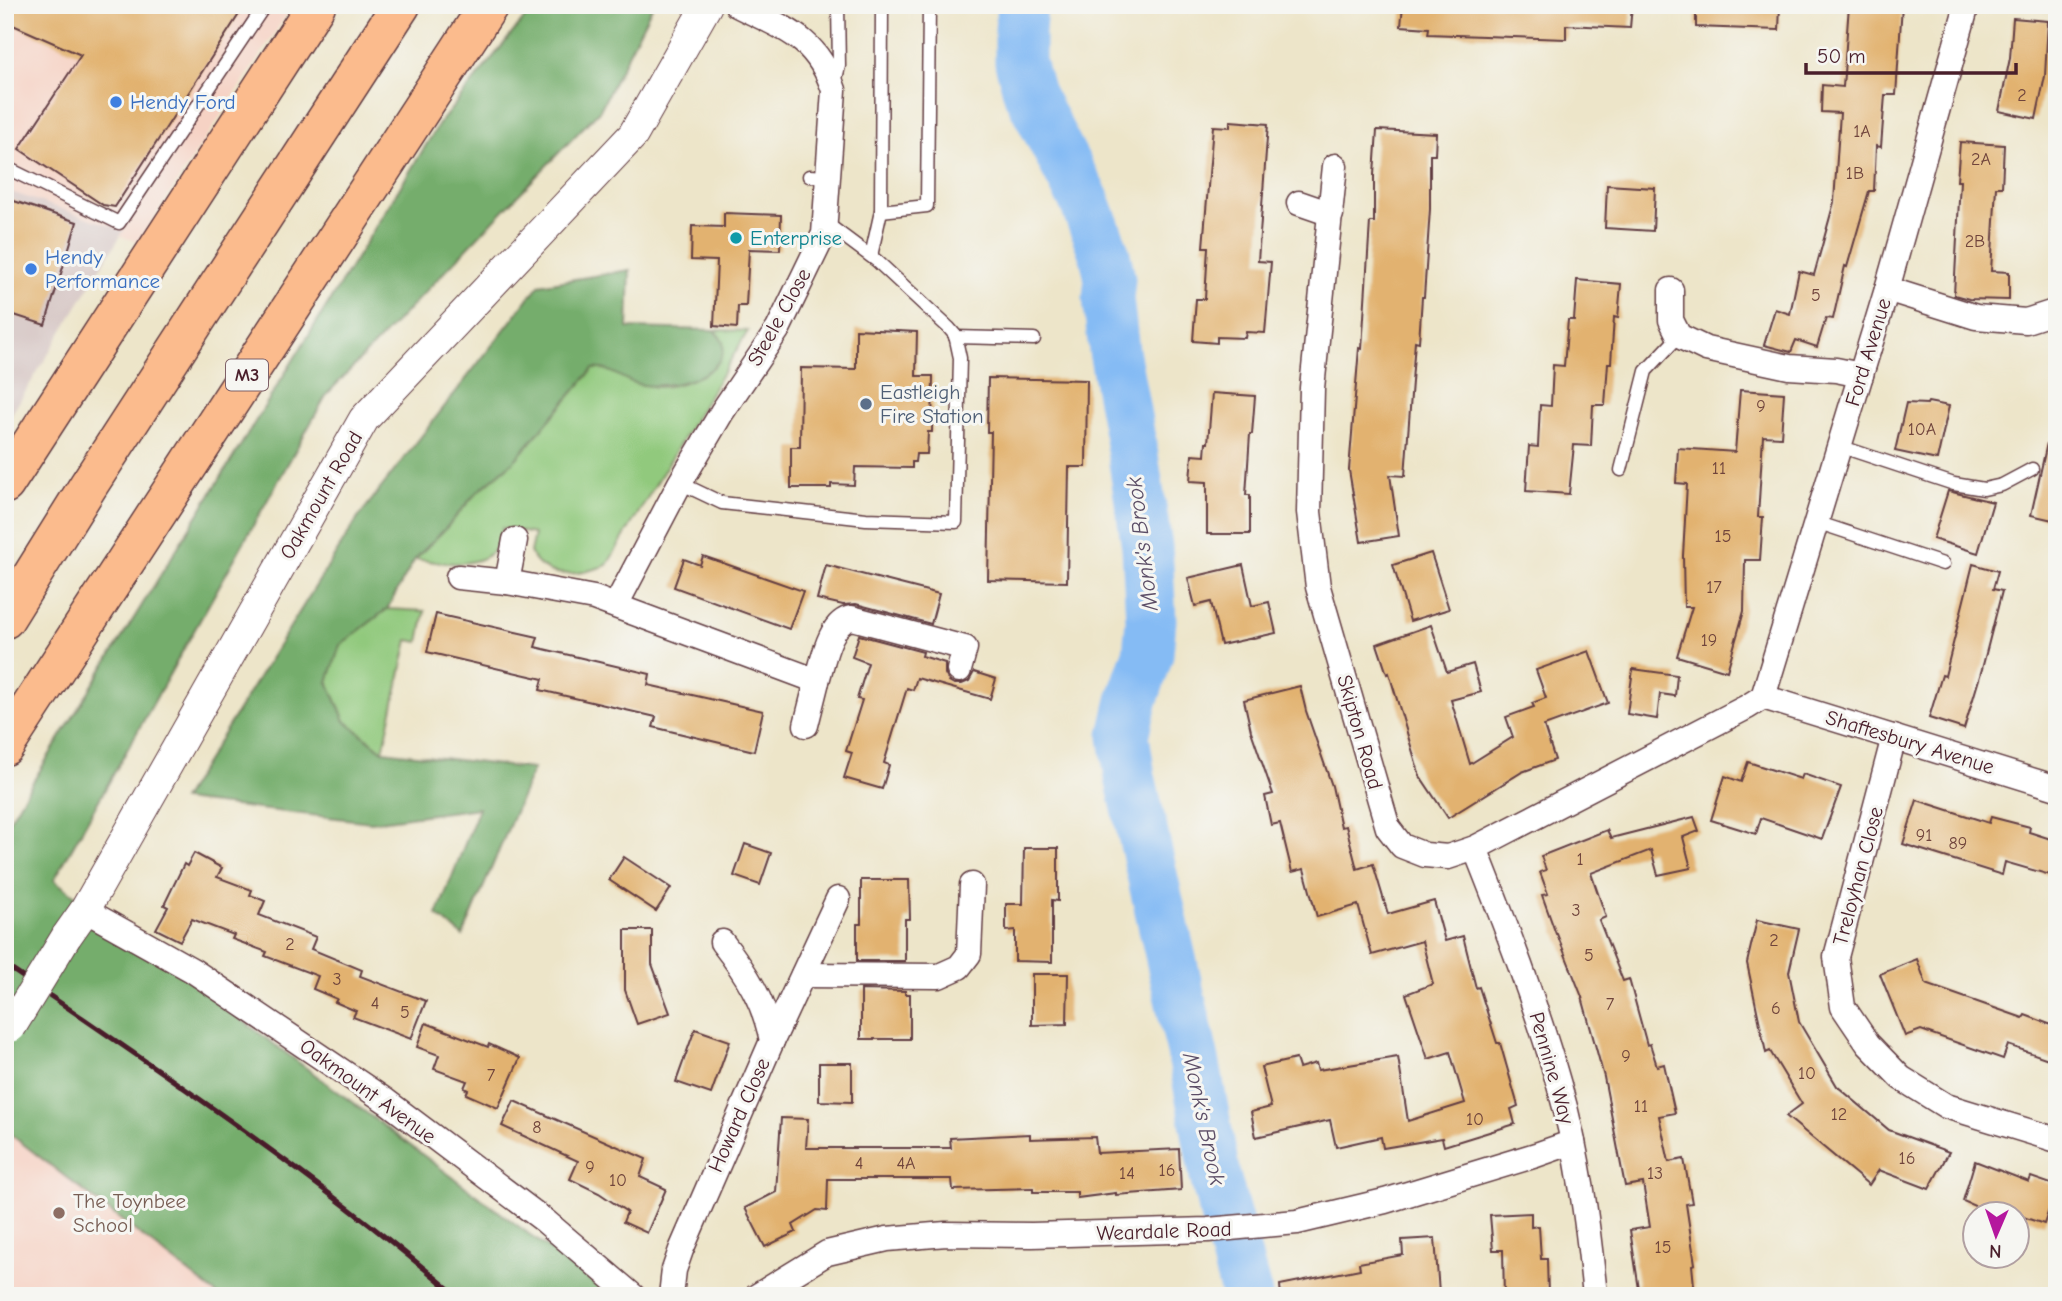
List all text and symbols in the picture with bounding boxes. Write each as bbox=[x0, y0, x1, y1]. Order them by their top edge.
scale bar bbox=[1806, 32, 2016, 76]
text: 50 m bbox=[1817, 44, 1866, 68]
house number: 2 bbox=[2017, 85, 2027, 106]
place label: Hendy Ford bbox=[130, 90, 236, 114]
marker: Hendy Ford bbox=[108, 94, 124, 110]
house number: 1A bbox=[1853, 121, 1871, 142]
house number: 2A bbox=[1971, 149, 1991, 170]
house number: 1B bbox=[1846, 163, 1864, 184]
place label: Enterprise bbox=[750, 226, 842, 250]
marker: Enterprise bbox=[728, 230, 744, 246]
house number: 2B bbox=[1965, 231, 1985, 252]
place label: Hendy Performance bbox=[45, 245, 160, 293]
marker: Hendy Performance bbox=[23, 261, 39, 277]
street label: Steele Close bbox=[742, 264, 816, 370]
house number: 5 bbox=[1811, 285, 1821, 306]
street label: Ford Avenue bbox=[1840, 295, 1896, 409]
road number: M3 bbox=[226, 360, 268, 390]
place label: Eastleigh Fire Station bbox=[880, 380, 984, 428]
marker: Eastleigh Fire Station bbox=[858, 396, 874, 412]
house number: 9 bbox=[1756, 396, 1766, 417]
house number: 10A bbox=[1908, 419, 1936, 440]
street label: Oakmount Road bbox=[275, 427, 367, 563]
house number: 11 bbox=[1712, 458, 1726, 479]
water label: Monk's Brook bbox=[1120, 475, 1164, 614]
house number: 15 bbox=[1715, 526, 1731, 547]
house number: 17 bbox=[1706, 577, 1722, 598]
house number: 19 bbox=[1701, 630, 1717, 651]
street label: Skipton Road bbox=[1332, 672, 1388, 792]
street label: Shaftesbury Avenue bbox=[1823, 705, 1997, 779]
street label: Treloyhan Close bbox=[1828, 804, 1888, 948]
house number: 91 bbox=[1916, 825, 1932, 846]
house number: 89 bbox=[1949, 833, 1967, 854]
house number: 1 bbox=[1576, 849, 1584, 870]
house number: 3 bbox=[1571, 900, 1581, 921]
house number: 2 bbox=[1769, 930, 1779, 951]
house number: 2 bbox=[285, 934, 295, 955]
house number: 5 bbox=[1584, 945, 1594, 966]
house number: 3 bbox=[332, 969, 342, 990]
house number: 4 bbox=[371, 993, 379, 1014]
house number: 7 bbox=[1606, 994, 1615, 1015]
house number: 6 bbox=[1771, 998, 1781, 1019]
house number: 5 bbox=[400, 1002, 410, 1023]
street label: Pennine Way bbox=[1525, 1009, 1580, 1127]
street label: Oakmount Avenue bbox=[295, 1034, 441, 1148]
house number: 9 bbox=[1621, 1046, 1631, 1067]
water label: Monk's Brook bbox=[1177, 1049, 1231, 1189]
street label: Howard Close bbox=[703, 1054, 775, 1176]
house number: 10 bbox=[1798, 1063, 1816, 1084]
house number: 7 bbox=[487, 1065, 496, 1086]
house number: 11 bbox=[1634, 1096, 1648, 1117]
house number: 12 bbox=[1831, 1104, 1847, 1125]
house number: 10 bbox=[1466, 1109, 1484, 1130]
house number: 8 bbox=[532, 1117, 542, 1138]
house number: 16 bbox=[1899, 1148, 1915, 1169]
house number: 4 bbox=[855, 1153, 863, 1174]
house number: 4A bbox=[896, 1153, 916, 1174]
house number: 9 bbox=[585, 1157, 595, 1178]
house number: 16 bbox=[1159, 1160, 1175, 1181]
house number: 14 bbox=[1119, 1163, 1135, 1184]
house number: 13 bbox=[1647, 1163, 1663, 1184]
house number: 10 bbox=[609, 1170, 627, 1191]
place label: The Toynbee School bbox=[73, 1189, 186, 1237]
north arrow bbox=[1960, 1200, 2030, 1270]
marker: The Toynbee School bbox=[51, 1205, 67, 1221]
street label: Weardale Road bbox=[1096, 1217, 1232, 1245]
house number: 15 bbox=[1655, 1237, 1671, 1258]
text: N bbox=[1989, 1240, 2002, 1262]

